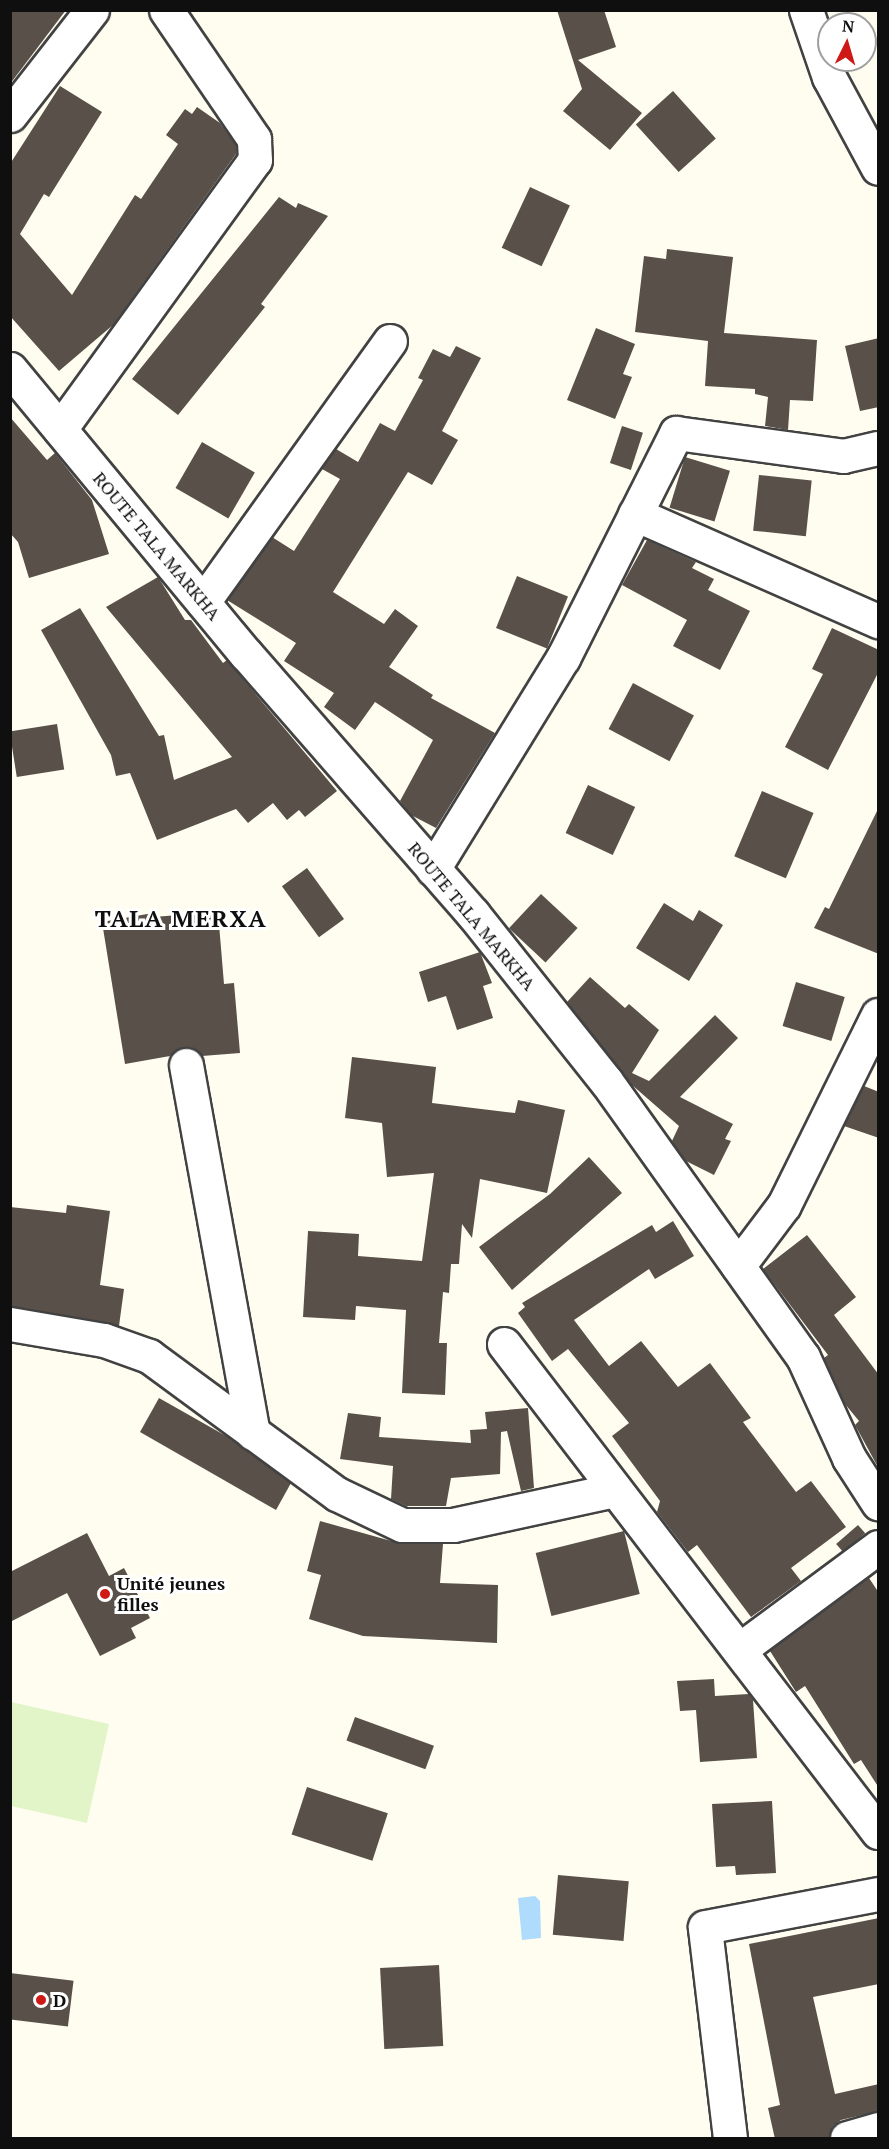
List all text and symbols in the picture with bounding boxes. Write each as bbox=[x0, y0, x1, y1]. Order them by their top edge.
north arrow bbox=[817, 12, 877, 72]
text: N bbox=[841, 15, 855, 38]
street label: ROUTE TALA MARKHA bbox=[89, 467, 225, 625]
street label: ROUTE TALA MARKHA bbox=[404, 837, 540, 995]
district label: TALA MERXA bbox=[95, 905, 267, 933]
place label: Unité jeunes filles bbox=[117, 1573, 225, 1616]
marker: Unité jeunes filles bbox=[98, 1587, 112, 1601]
place label: D bbox=[53, 1989, 66, 2011]
marker: D bbox=[34, 1993, 48, 2007]

